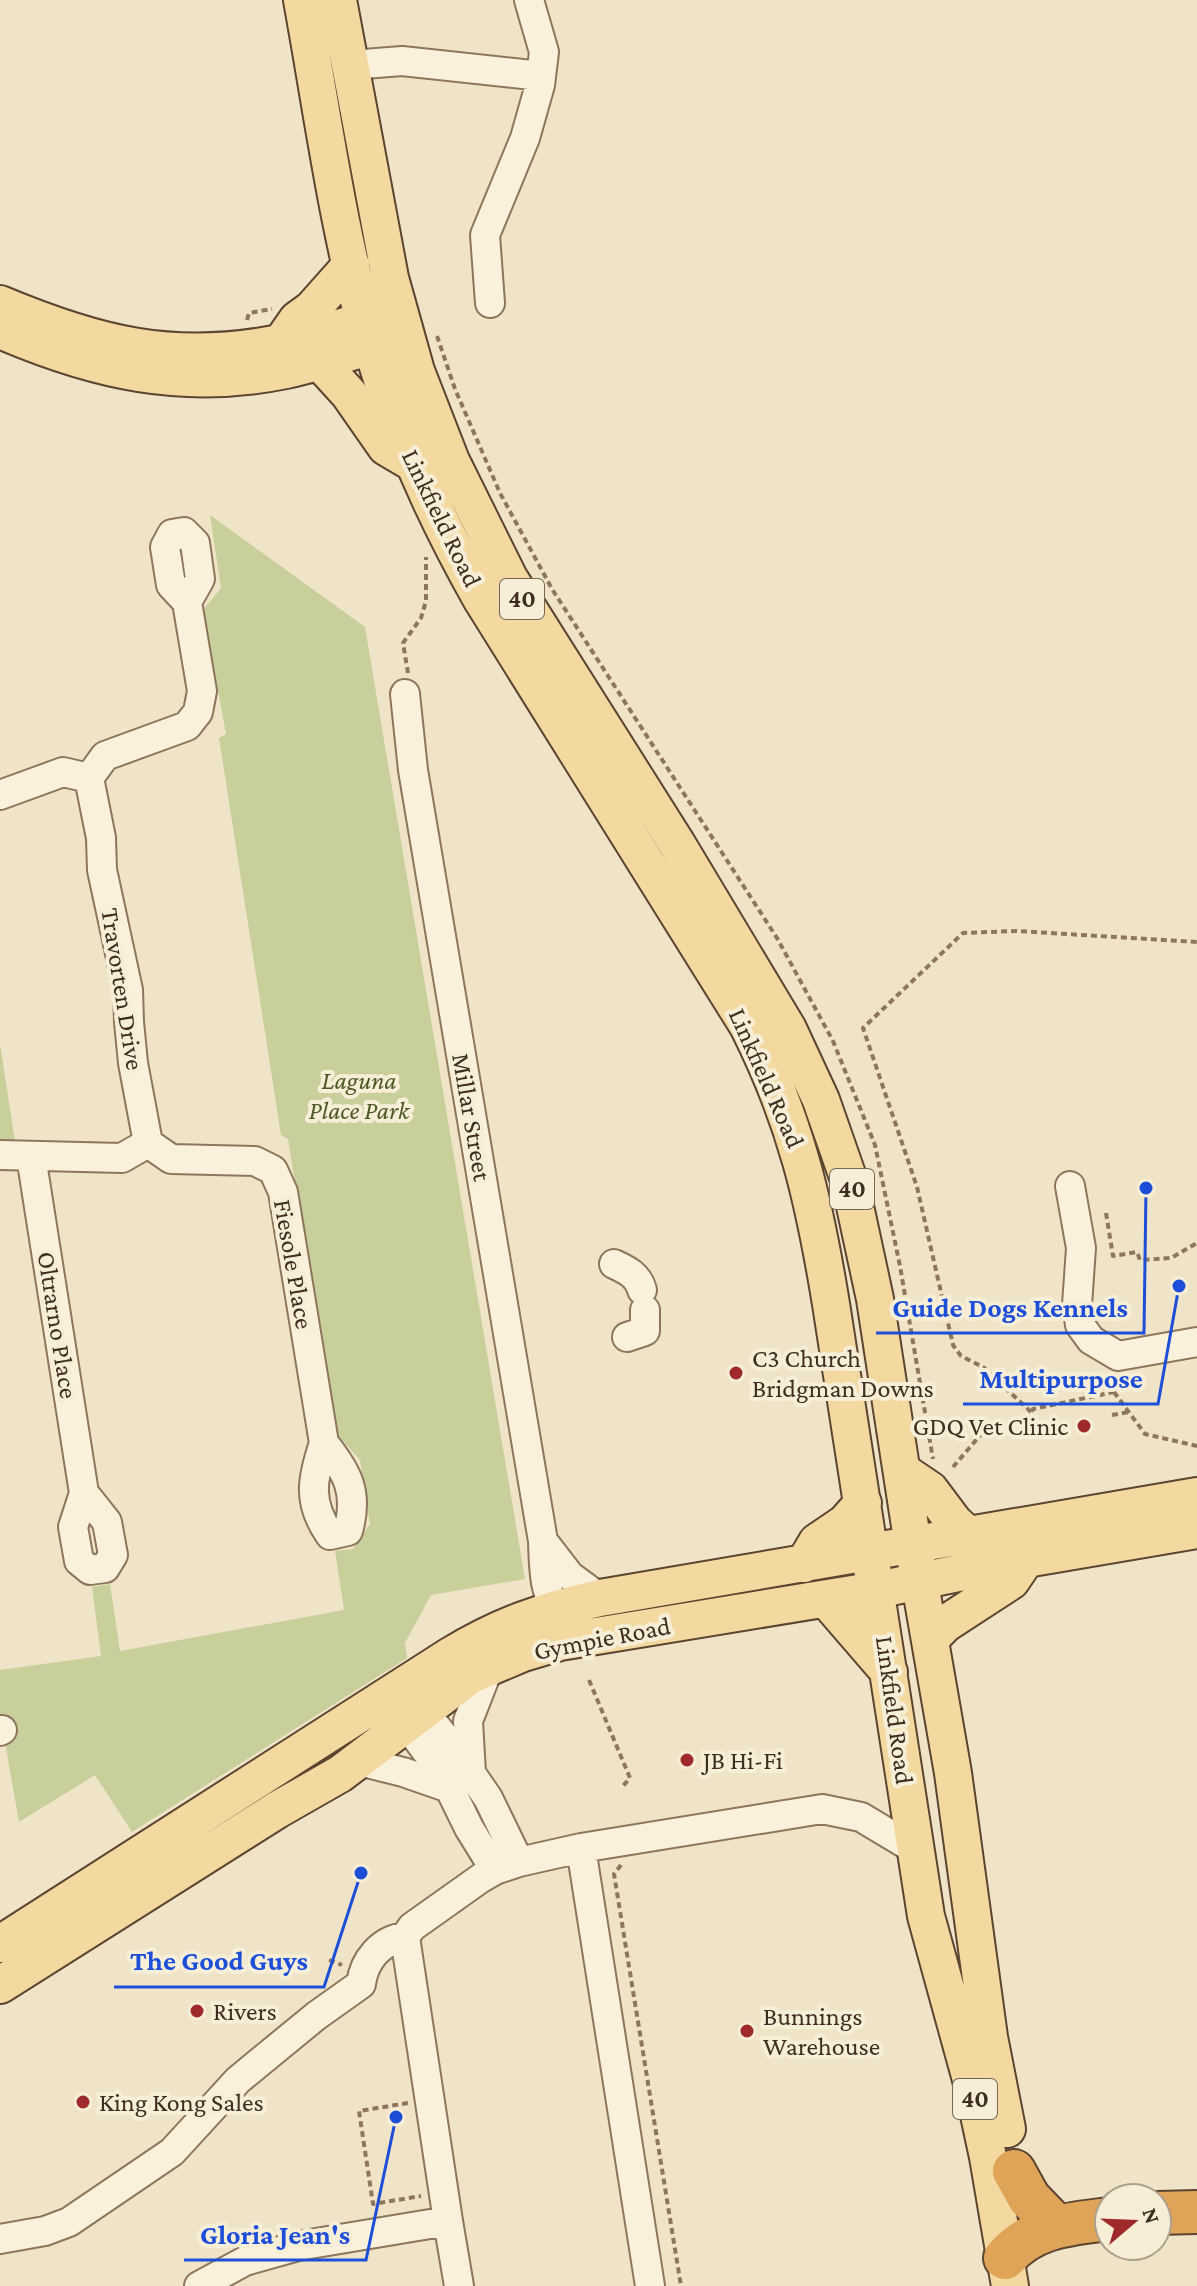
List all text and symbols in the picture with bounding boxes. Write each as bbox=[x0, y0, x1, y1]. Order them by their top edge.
street label: Linkfield Road bbox=[396, 445, 488, 592]
road number: 40 bbox=[500, 579, 544, 619]
street label: Travorten Drive bbox=[95, 906, 150, 1072]
street label: Linkfield Road bbox=[723, 1004, 810, 1153]
street label: Millar Street bbox=[446, 1051, 497, 1184]
park label: Laguna Place Park bbox=[309, 1066, 411, 1125]
road number: 40 bbox=[830, 1169, 874, 1209]
street label: Fiesole Place bbox=[268, 1197, 319, 1331]
street label: Oltrarno Place bbox=[32, 1249, 83, 1401]
callout: Guide Dogs Kennels bbox=[876, 1281, 1144, 1333]
text: Guide Dogs Kennels bbox=[892, 1292, 1128, 1323]
place label: C3 Church Bridgman Downs bbox=[752, 1344, 934, 1403]
callout: Multipurpose bbox=[963, 1352, 1158, 1404]
text: Multipurpose bbox=[979, 1363, 1143, 1394]
marker: C3 Church Bridgman Downs bbox=[727, 1364, 745, 1382]
place label: GDQ Vet Clinic bbox=[913, 1412, 1068, 1441]
marker: GDQ Vet Clinic bbox=[1075, 1417, 1093, 1435]
street label: Gympie Road bbox=[531, 1611, 673, 1666]
street label: Linkfield Road bbox=[870, 1634, 919, 1786]
place label: JB Hi-Fi bbox=[701, 1746, 783, 1775]
marker: JB Hi-Fi bbox=[678, 1751, 696, 1769]
callout: The Good Guys bbox=[114, 1935, 324, 1987]
text: The Good Guys bbox=[130, 1945, 308, 1976]
place label: Rivers bbox=[213, 1997, 277, 2026]
marker: Rivers bbox=[188, 2002, 206, 2020]
place label: Bunnings Warehouse bbox=[763, 2002, 880, 2061]
marker: Bunnings Warehouse bbox=[738, 2022, 756, 2040]
road number: 40 bbox=[953, 2079, 997, 2119]
place label: King Kong Sales bbox=[99, 2088, 264, 2117]
marker: King Kong Sales bbox=[74, 2093, 92, 2111]
north arrow bbox=[1093, 2182, 1173, 2262]
text: N bbox=[1137, 2204, 1166, 2227]
callout: Gloria Jean's bbox=[184, 2208, 366, 2260]
text: Gloria Jean's bbox=[200, 2219, 350, 2250]

